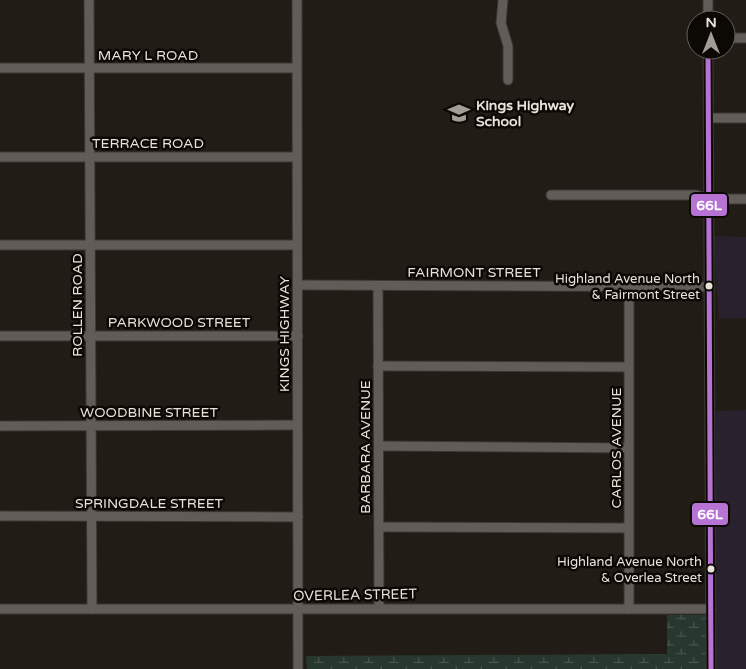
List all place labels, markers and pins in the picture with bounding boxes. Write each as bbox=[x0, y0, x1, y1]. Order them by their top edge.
place label: Kings Highway School bbox=[476, 97, 574, 130]
school or university icon: Kings Highway School bbox=[446, 100, 472, 126]
place label: Highland Avenue North & Fairmont Street bbox=[555, 271, 700, 303]
marker: Highland Avenue North & Fairmont Street bbox=[704, 281, 714, 291]
place label: Highland Avenue North & Overlea Street bbox=[557, 554, 702, 586]
marker: Highland Avenue North & Overlea Street bbox=[706, 564, 716, 574]

